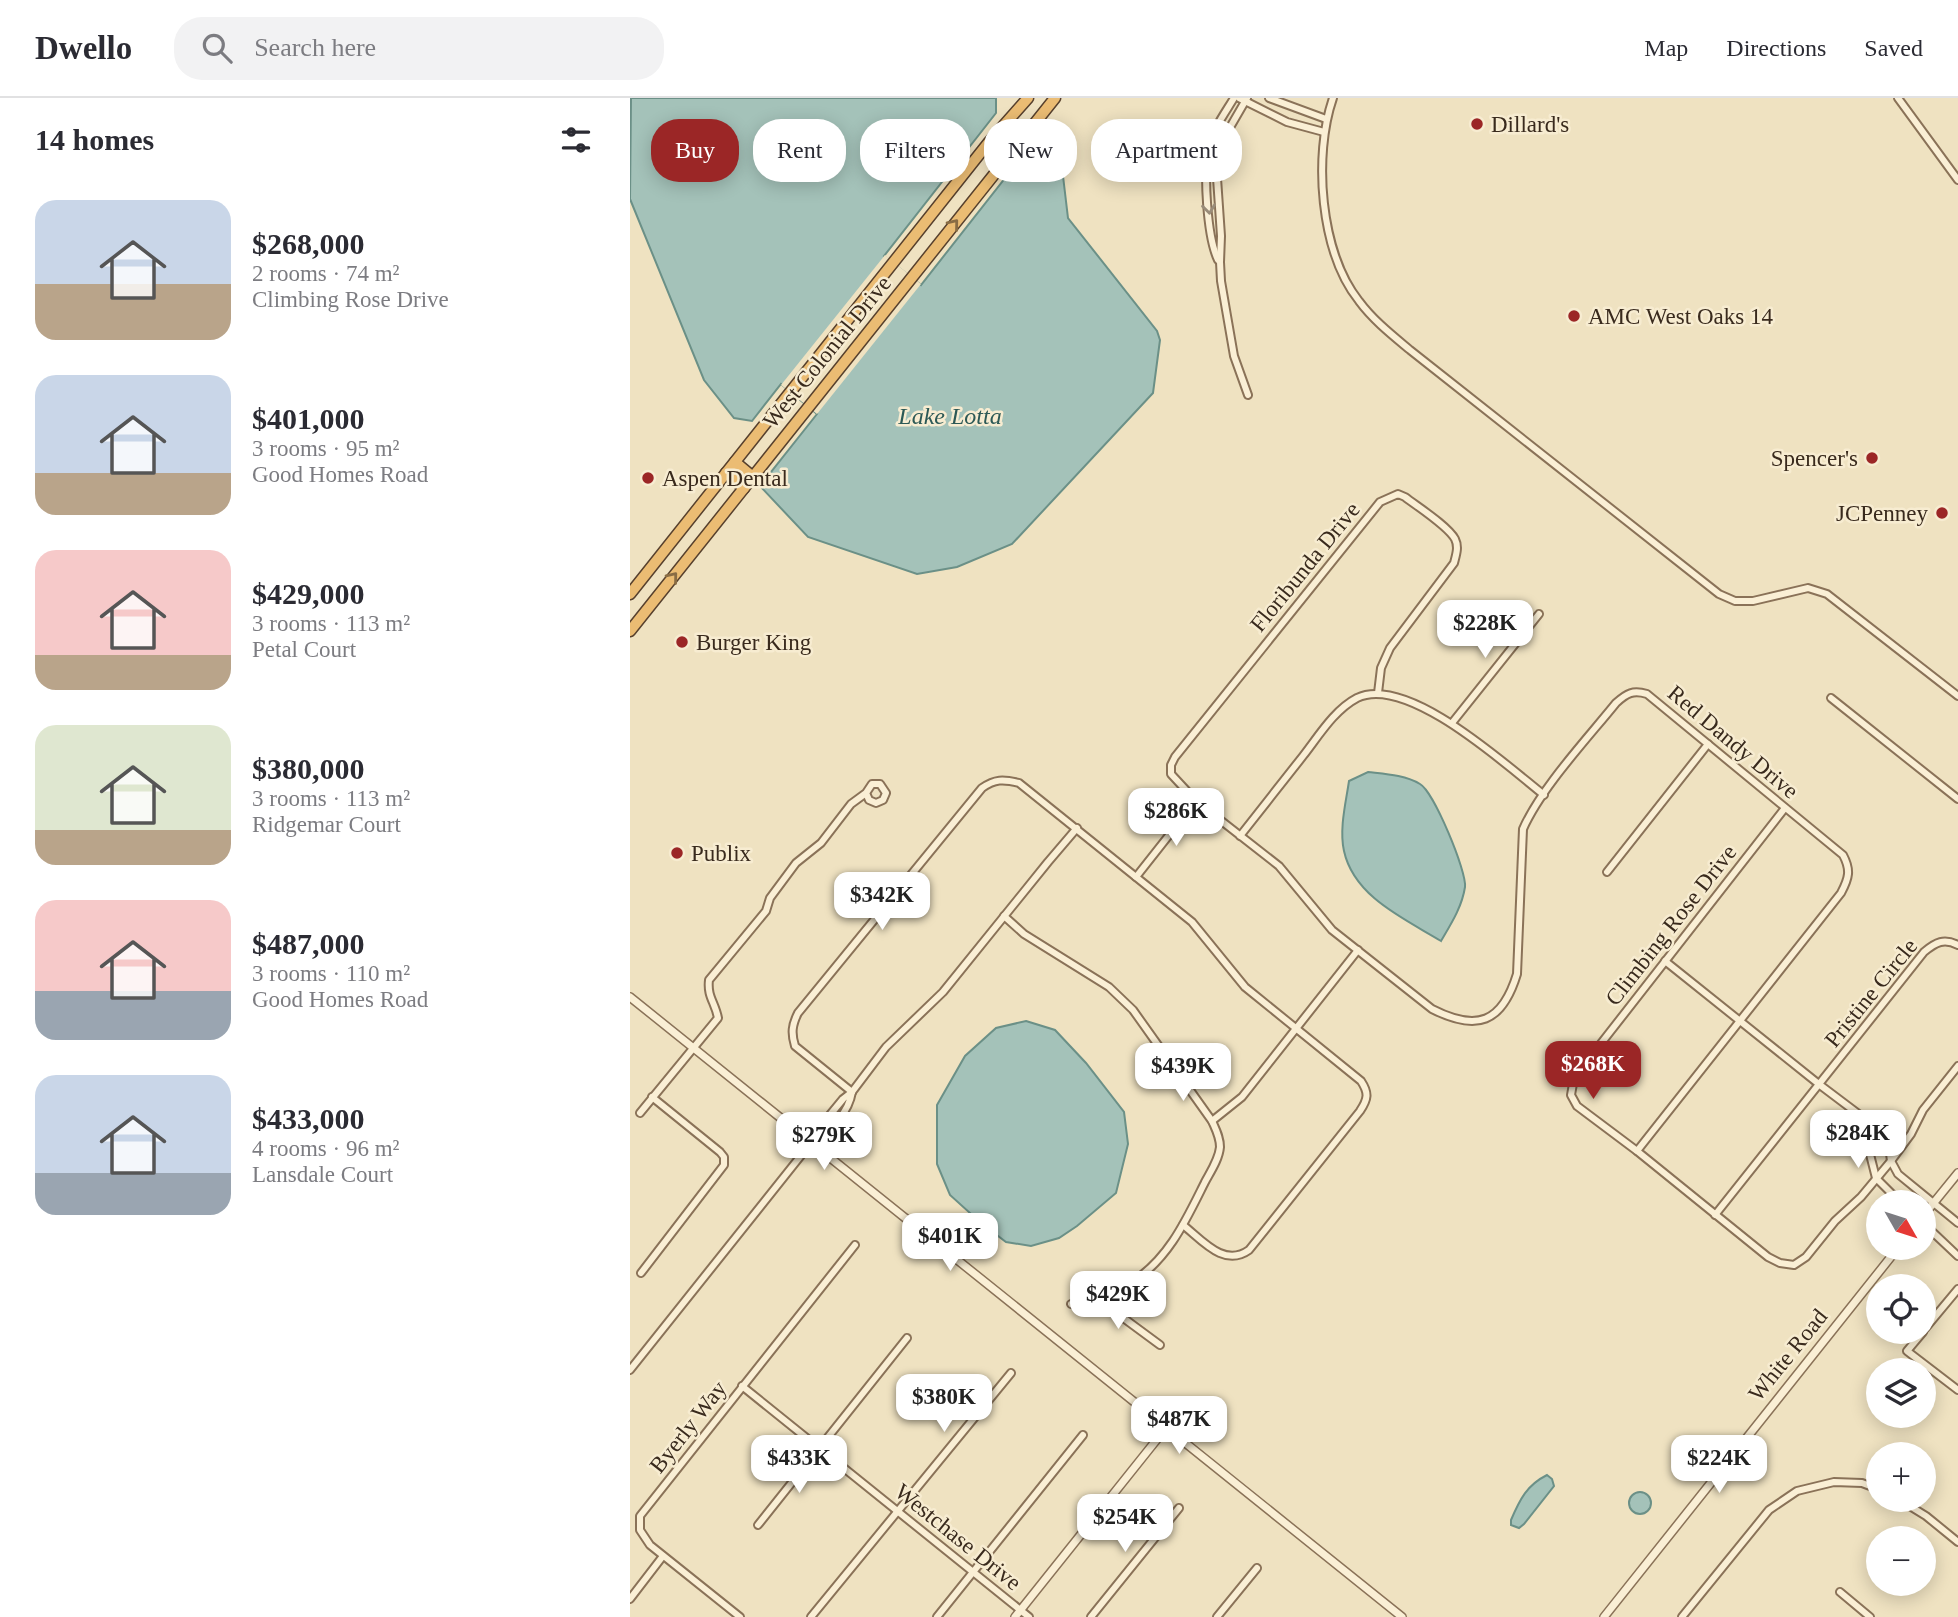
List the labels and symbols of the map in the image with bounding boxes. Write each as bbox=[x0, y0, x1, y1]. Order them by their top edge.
place label: Dillard's bbox=[1491, 112, 1569, 137]
marker: Dillard's bbox=[1469, 116, 1485, 132]
one-way arrow bbox=[1201, 203, 1216, 215]
one-way arrow bbox=[946, 219, 959, 231]
street label: West Colonial Drive bbox=[758, 271, 896, 433]
place label: AMC West Oaks 14 bbox=[1588, 304, 1773, 329]
marker: AMC West Oaks 14 bbox=[1566, 308, 1582, 324]
water label: Lake Lotta bbox=[897, 403, 1002, 429]
place label: Spencer's bbox=[1771, 446, 1858, 471]
marker: Spencer's bbox=[1864, 450, 1880, 466]
place label: Aspen Dental bbox=[662, 466, 788, 491]
marker: Aspen Dental bbox=[640, 470, 656, 486]
street label: Floribunda Drive bbox=[1245, 497, 1365, 637]
place label: JCPenney bbox=[1836, 501, 1929, 526]
marker: JCPenney bbox=[1934, 505, 1950, 521]
one-way arrow bbox=[664, 573, 677, 585]
pin: $228K bbox=[1436, 601, 1534, 660]
place label: Burger King bbox=[696, 630, 812, 655]
marker: Burger King bbox=[674, 634, 690, 650]
street label: Red Dandy Drive bbox=[1663, 680, 1803, 804]
pin: $286K bbox=[1127, 788, 1225, 848]
street label: Climbing Rose Drive bbox=[1601, 840, 1741, 1010]
place label: Publix bbox=[691, 841, 752, 866]
marker: Publix bbox=[669, 845, 685, 861]
pin: $342K bbox=[833, 872, 931, 932]
street label: Pristine Circle bbox=[1820, 934, 1922, 1052]
pin: $268K bbox=[1544, 1042, 1642, 1101]
pin: $439K bbox=[1134, 1044, 1232, 1103]
pin: $284K bbox=[1809, 1110, 1907, 1170]
pin: $279K bbox=[775, 1112, 873, 1172]
north arrow bbox=[1866, 1190, 1936, 1260]
pin: $401K bbox=[901, 1214, 999, 1273]
pin: $429K bbox=[1069, 1272, 1167, 1331]
street label: White Road bbox=[1744, 1304, 1833, 1406]
pin: $380K bbox=[895, 1374, 993, 1434]
street label: Byerly Way bbox=[644, 1376, 732, 1478]
pin: $487K bbox=[1130, 1396, 1228, 1456]
pin: $433K bbox=[750, 1436, 848, 1495]
pin: $224K bbox=[1670, 1436, 1768, 1495]
street label: Westchase Drive bbox=[890, 1479, 1026, 1595]
pin: $254K bbox=[1076, 1494, 1174, 1554]

